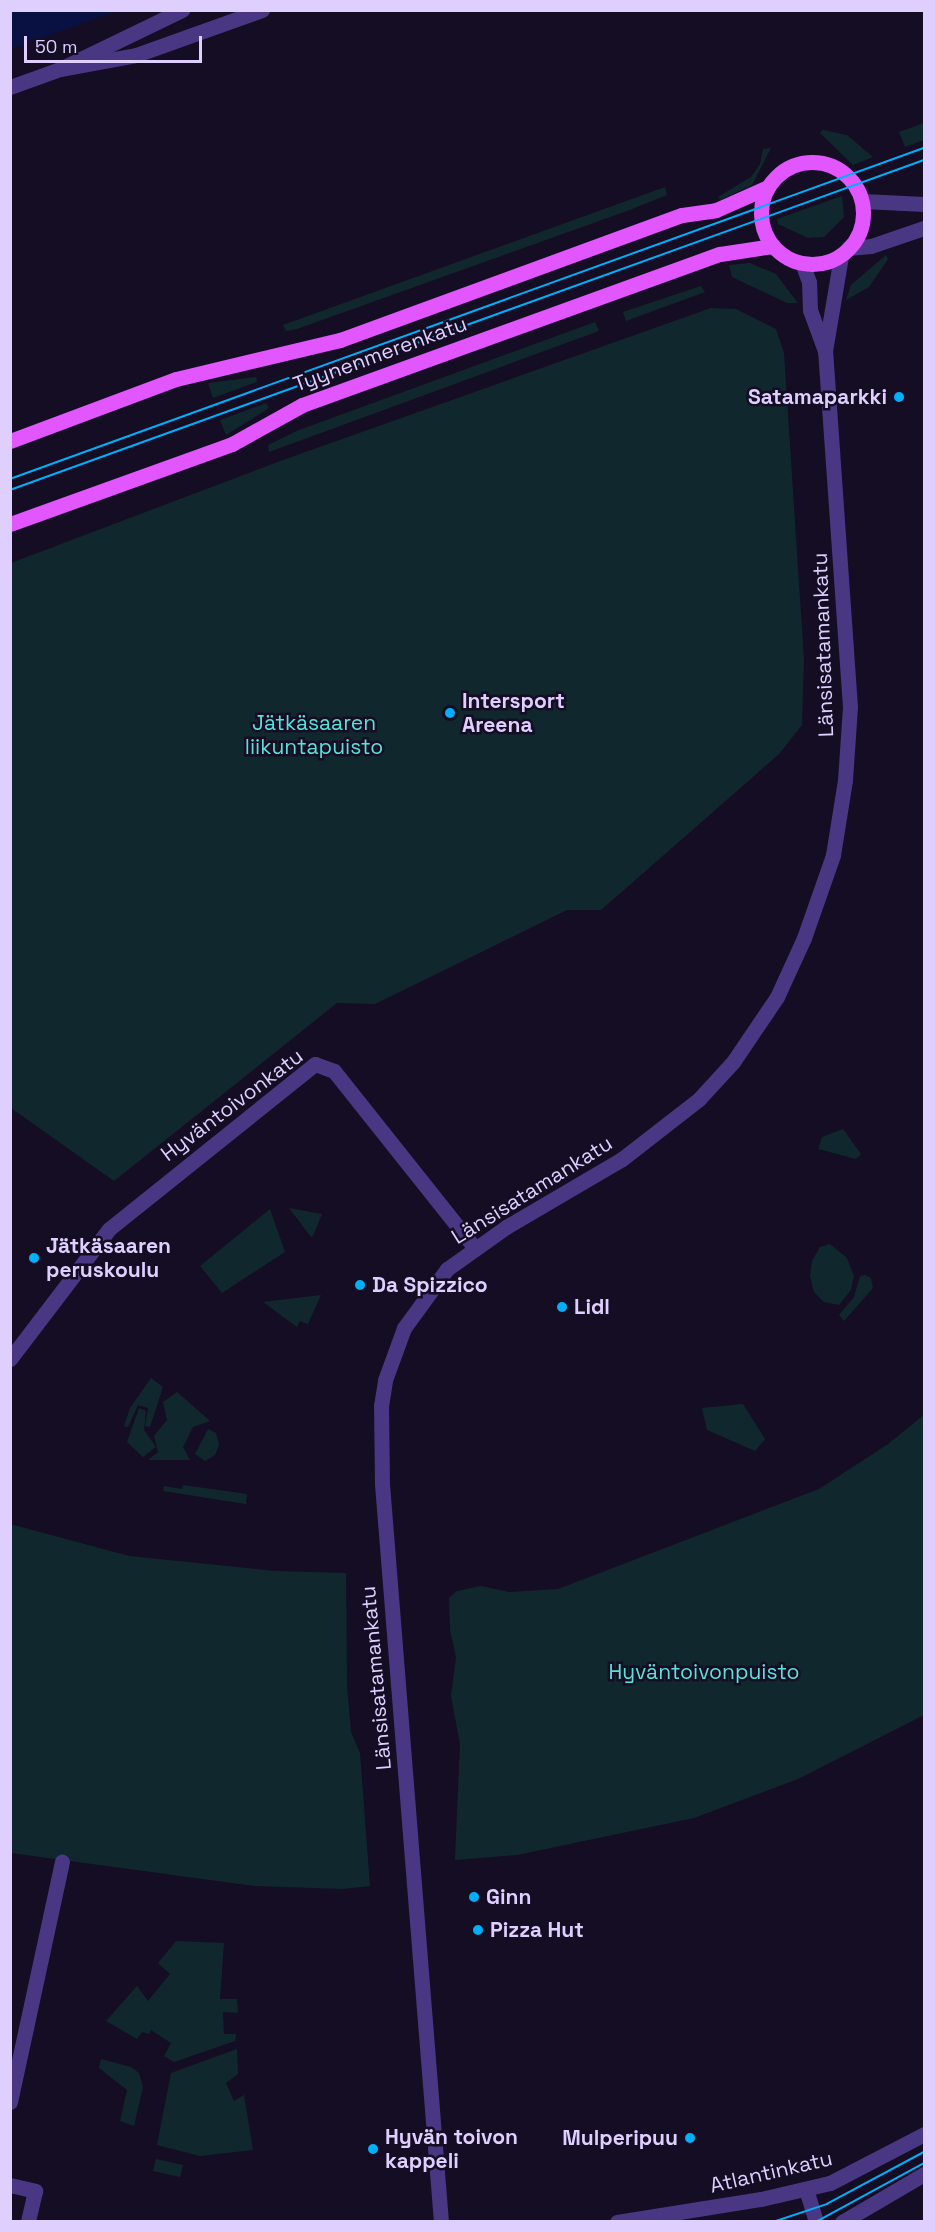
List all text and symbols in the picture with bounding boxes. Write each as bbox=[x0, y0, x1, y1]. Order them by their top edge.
scale bar bbox=[27, 24, 206, 62]
text: 50 m bbox=[35, 35, 77, 58]
street label: Tyynenmerenkatu bbox=[290, 311, 470, 397]
place label: Satamaparkki bbox=[748, 384, 887, 410]
marker: Satamaparkki bbox=[892, 390, 906, 404]
street label: Länsisatamankatu bbox=[807, 552, 839, 738]
place label: Intersport Areena bbox=[462, 688, 565, 738]
marker: Intersport Areena bbox=[443, 706, 457, 720]
park label: Jätkäsaaren liikuntapuisto bbox=[245, 710, 383, 760]
street label: Hyväntoivonkatu bbox=[156, 1043, 308, 1167]
street label: Länsisatamankatu bbox=[447, 1130, 617, 1250]
place label: Jätkäsaaren peruskoulu bbox=[46, 1233, 171, 1283]
marker: Jätkäsaaren peruskoulu bbox=[27, 1251, 41, 1265]
place label: Da Spizzico bbox=[372, 1272, 488, 1298]
marker: Da Spizzico bbox=[353, 1278, 367, 1292]
place label: Lidl bbox=[574, 1294, 610, 1320]
marker: Lidl bbox=[555, 1300, 569, 1314]
street label: Länsisatamankatu bbox=[355, 1585, 397, 1771]
park label: Hyväntoivonpuisto bbox=[608, 1659, 800, 1685]
place label: Ginn bbox=[486, 1884, 531, 1910]
marker: Ginn bbox=[467, 1890, 481, 1904]
place label: Pizza Hut bbox=[490, 1917, 584, 1943]
marker: Pizza Hut bbox=[471, 1923, 485, 1937]
place label: Hyvän toivon kappeli bbox=[385, 2124, 518, 2174]
place label: Mulperipuu bbox=[562, 2125, 678, 2151]
marker: Mulperipuu bbox=[683, 2131, 697, 2145]
marker: Hyvän toivon kappeli bbox=[366, 2142, 380, 2156]
street label: Atlantinkatu bbox=[707, 2146, 835, 2198]

